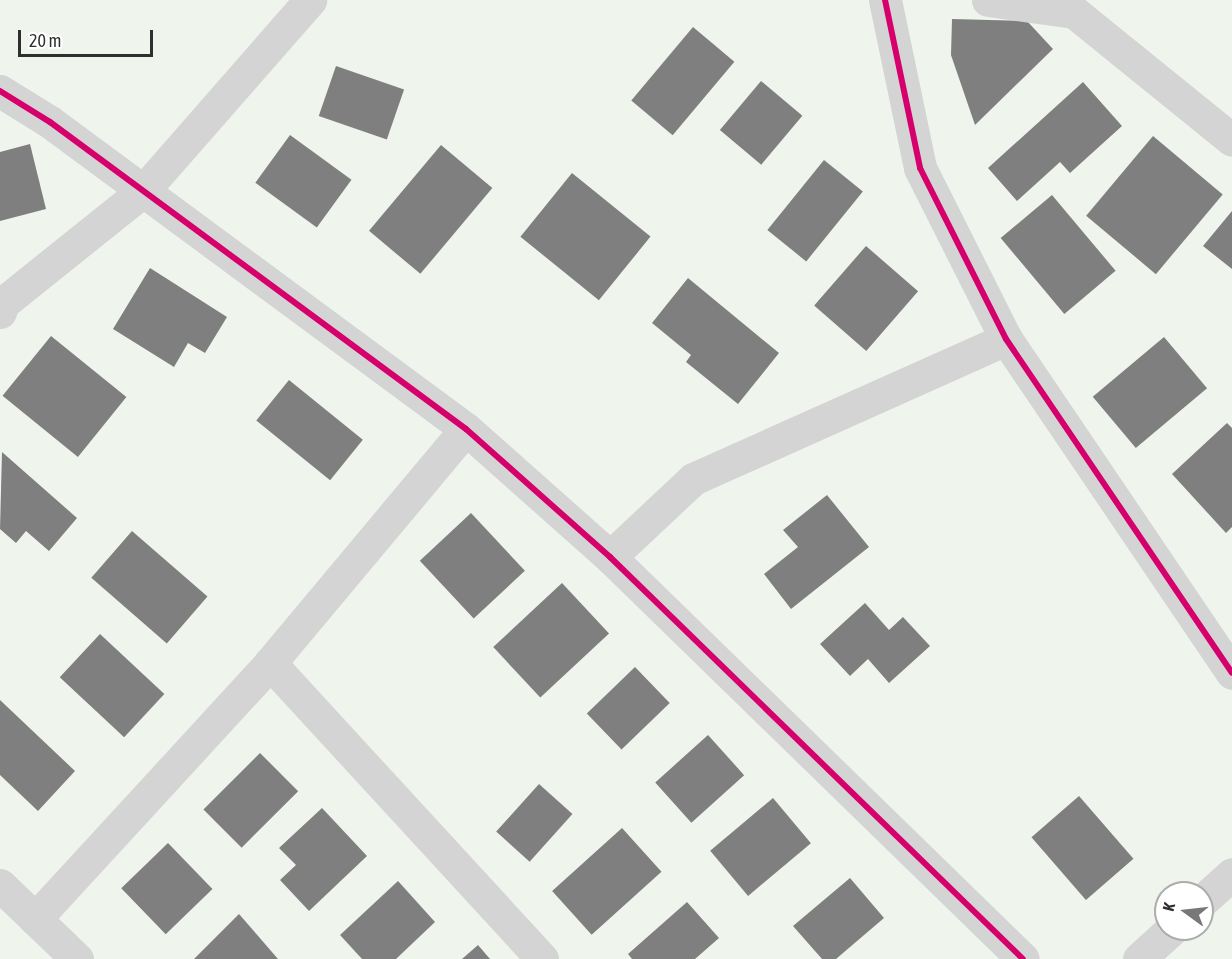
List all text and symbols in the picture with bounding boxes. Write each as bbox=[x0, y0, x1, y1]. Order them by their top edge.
scale bar bbox=[21, 18, 156, 56]
text: 20 m bbox=[29, 30, 61, 51]
north arrow bbox=[1154, 881, 1214, 941]
text: K bbox=[1159, 901, 1178, 913]

